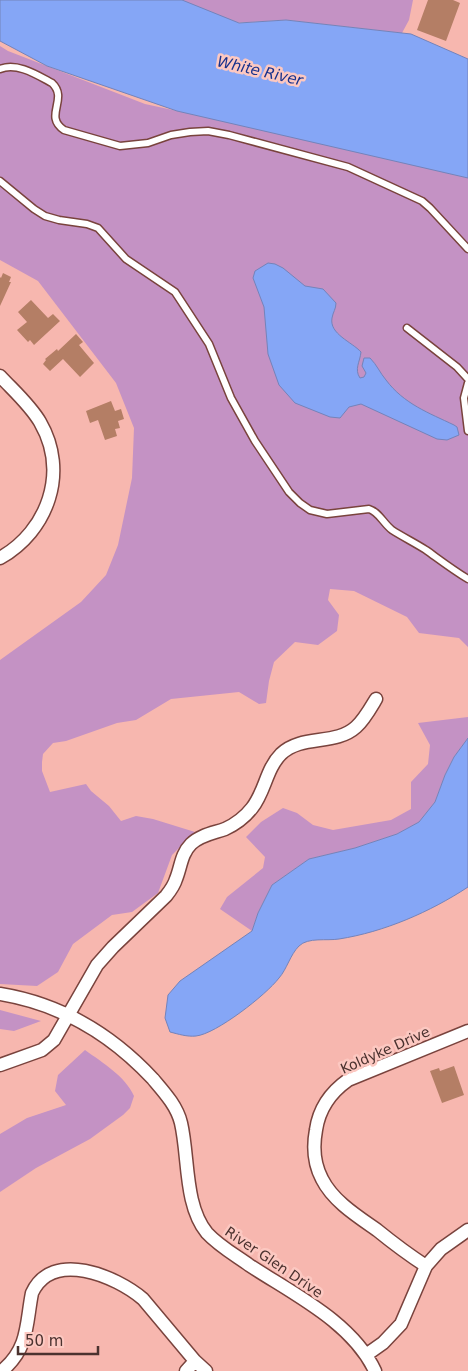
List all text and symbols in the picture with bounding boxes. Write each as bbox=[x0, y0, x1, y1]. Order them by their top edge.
water label: White River bbox=[215, 52, 305, 90]
street label: Koldyke Drive bbox=[338, 1023, 432, 1077]
street label: River Glen Drive bbox=[222, 1223, 326, 1301]
scale bar bbox=[18, 1324, 98, 1356]
text: 50 m bbox=[25, 1332, 63, 1350]

